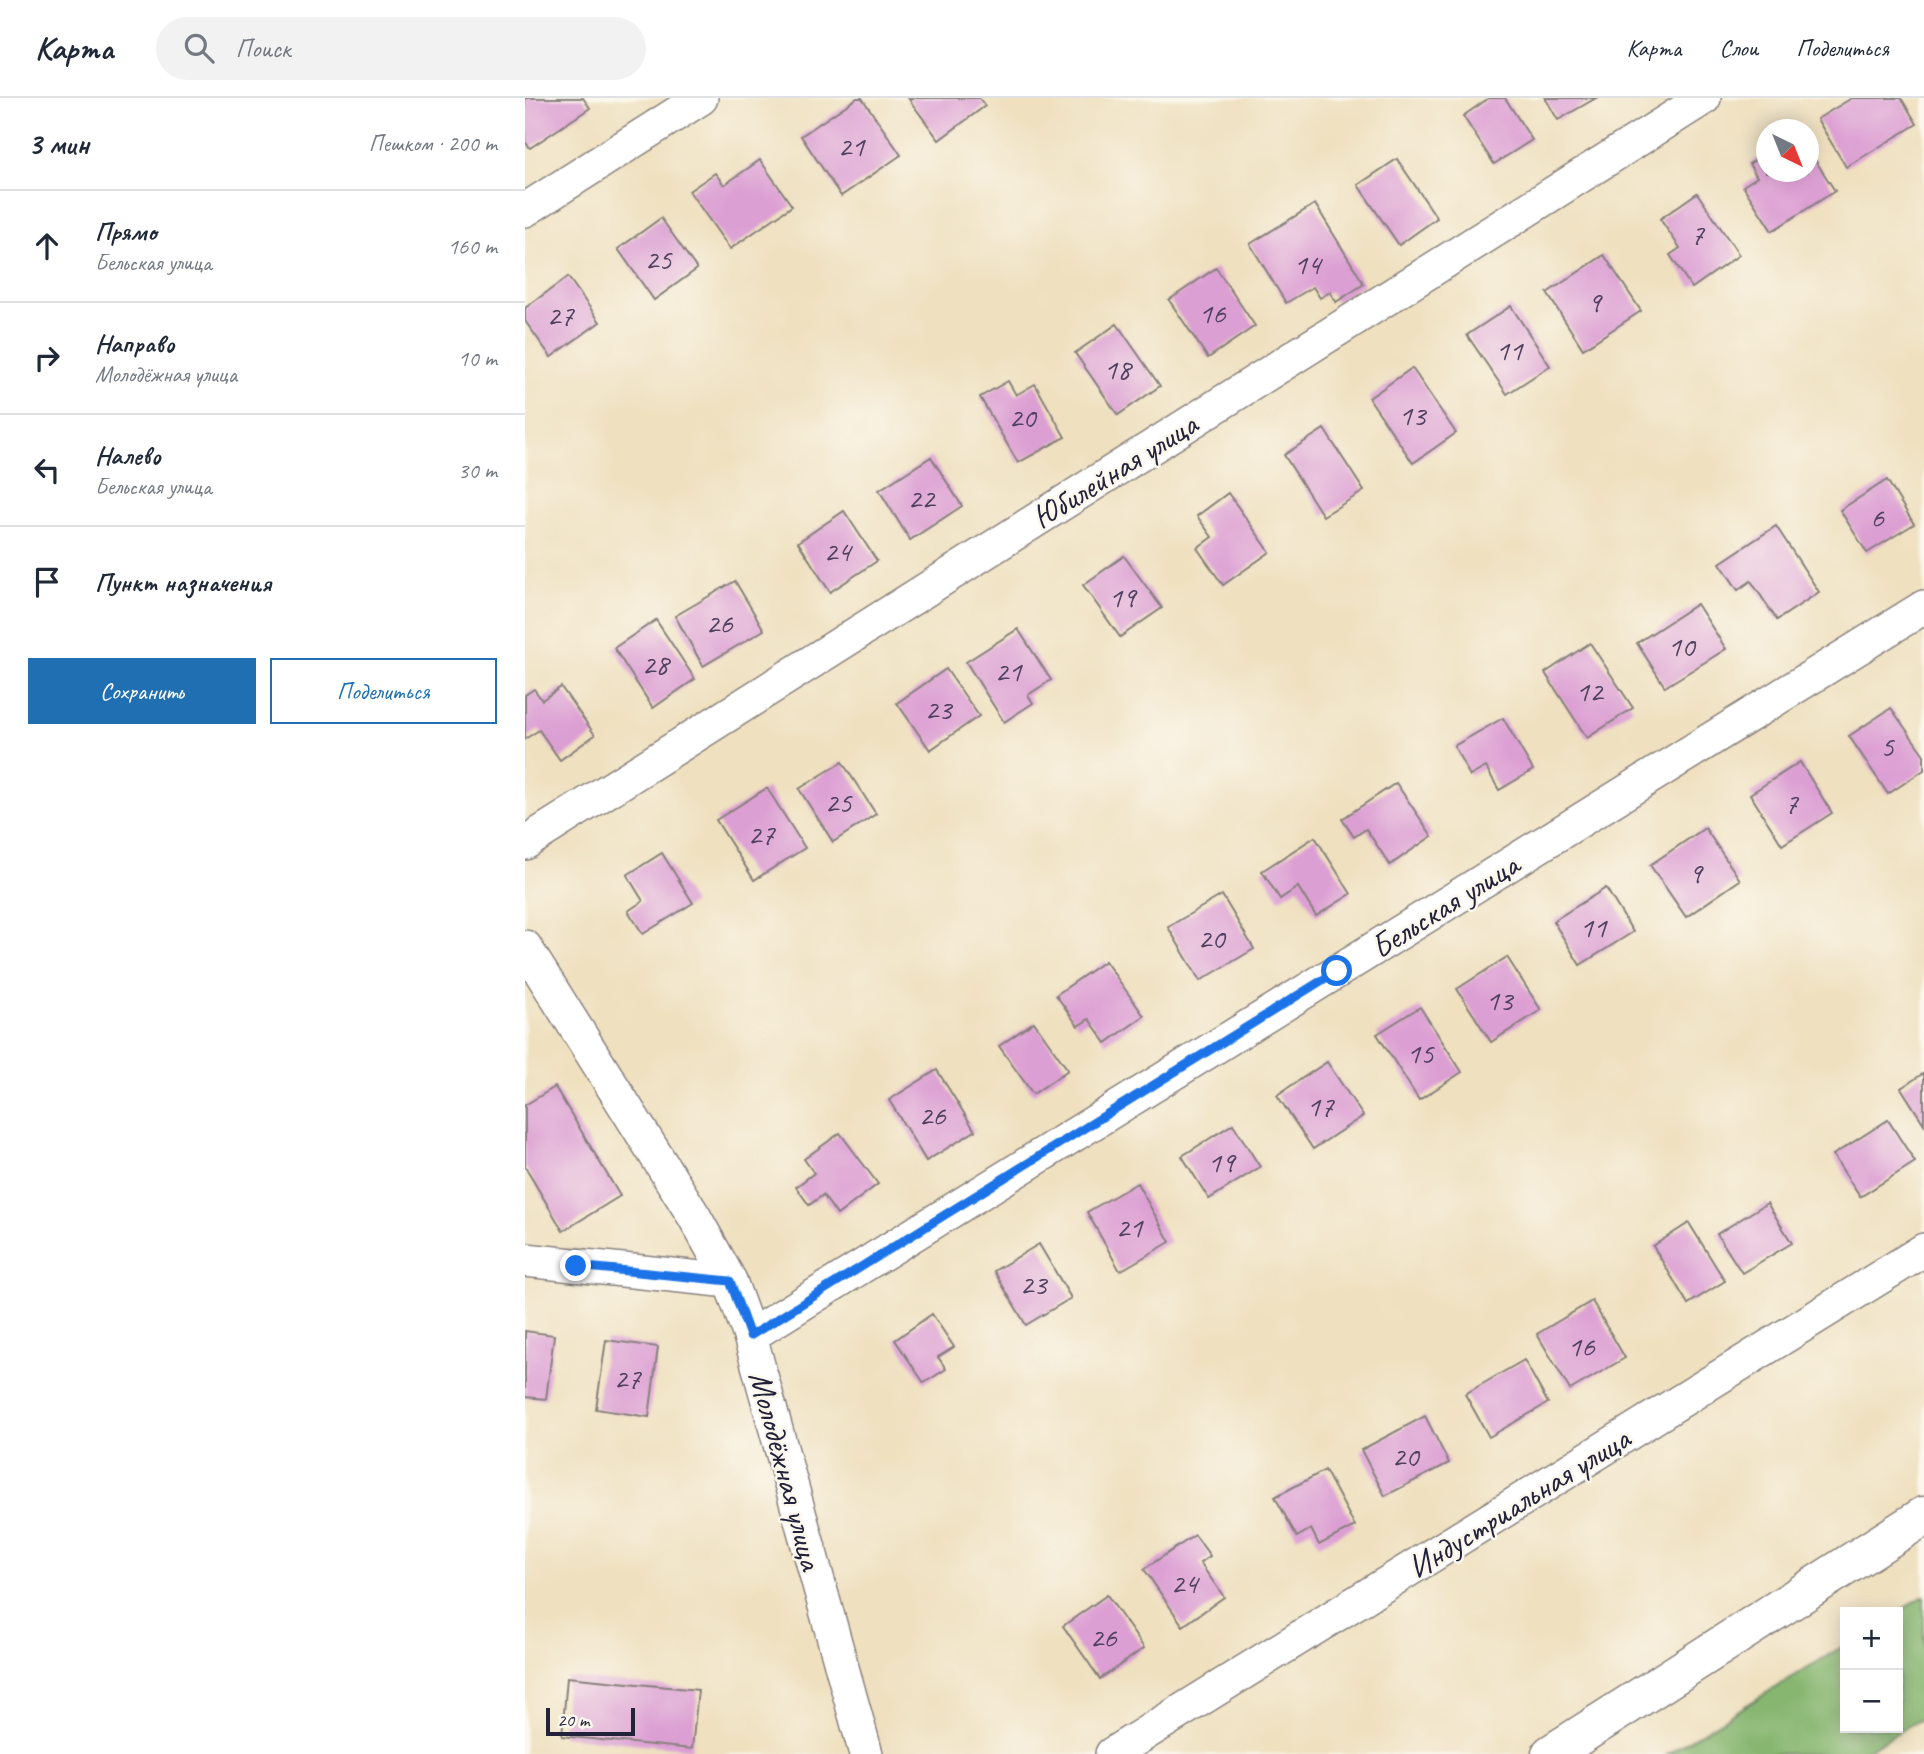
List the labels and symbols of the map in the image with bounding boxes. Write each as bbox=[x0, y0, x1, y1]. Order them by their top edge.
north arrow bbox=[1756, 119, 1819, 182]
house number: 21 bbox=[838, 127, 866, 165]
house number: 7 bbox=[1690, 215, 1705, 253]
house number: 25 bbox=[645, 240, 673, 278]
house number: 14 bbox=[1294, 245, 1323, 283]
house number: 9 bbox=[1587, 283, 1603, 321]
house number: 16 bbox=[1199, 294, 1227, 332]
house number: 27 bbox=[547, 296, 575, 334]
house number: 11 bbox=[1496, 331, 1524, 369]
house number: 18 bbox=[1104, 350, 1133, 388]
house number: 13 bbox=[1399, 396, 1428, 434]
house number: 20 bbox=[1009, 398, 1038, 436]
street label: Юбилейная улица bbox=[1024, 402, 1207, 538]
house number: 22 bbox=[908, 479, 937, 517]
house number: 6 bbox=[1870, 498, 1885, 536]
house number: 24 bbox=[824, 532, 853, 570]
house number: 19 bbox=[1109, 578, 1138, 616]
house number: 26 bbox=[706, 604, 734, 642]
house number: 10 bbox=[1668, 627, 1697, 665]
house number: 28 bbox=[642, 645, 671, 683]
house number: 21 bbox=[995, 652, 1023, 690]
house number: 12 bbox=[1576, 672, 1605, 710]
house number: 23 bbox=[925, 690, 954, 728]
house number: 5 bbox=[1880, 727, 1895, 765]
house number: 25 bbox=[825, 783, 853, 821]
house number: 7 bbox=[1784, 784, 1799, 822]
house number: 27 bbox=[748, 815, 776, 853]
street label: Бельская улица bbox=[1363, 843, 1529, 968]
house number: 9 bbox=[1688, 854, 1704, 892]
house number: 11 bbox=[1580, 908, 1608, 946]
house number: 20 bbox=[1198, 919, 1227, 957]
route start bbox=[1321, 955, 1352, 986]
house number: 13 bbox=[1486, 981, 1515, 1019]
house number: 15 bbox=[1407, 1034, 1435, 1072]
house number: 17 bbox=[1307, 1087, 1335, 1125]
house number: 26 bbox=[919, 1096, 947, 1134]
house number: 19 bbox=[1208, 1143, 1237, 1181]
house number: 21 bbox=[1116, 1208, 1144, 1246]
route end bbox=[560, 1250, 591, 1281]
house number: 23 bbox=[1020, 1265, 1049, 1303]
house number: 16 bbox=[1568, 1327, 1596, 1365]
house number: 27 bbox=[614, 1359, 642, 1397]
street label: Молодёжная улица bbox=[739, 1367, 833, 1576]
street label: Индустриальная улица bbox=[1400, 1417, 1639, 1588]
house number: 20 bbox=[1392, 1437, 1421, 1475]
house number: 24 bbox=[1171, 1564, 1200, 1602]
house number: 26 bbox=[1090, 1618, 1118, 1656]
scale bar bbox=[546, 1705, 635, 1737]

